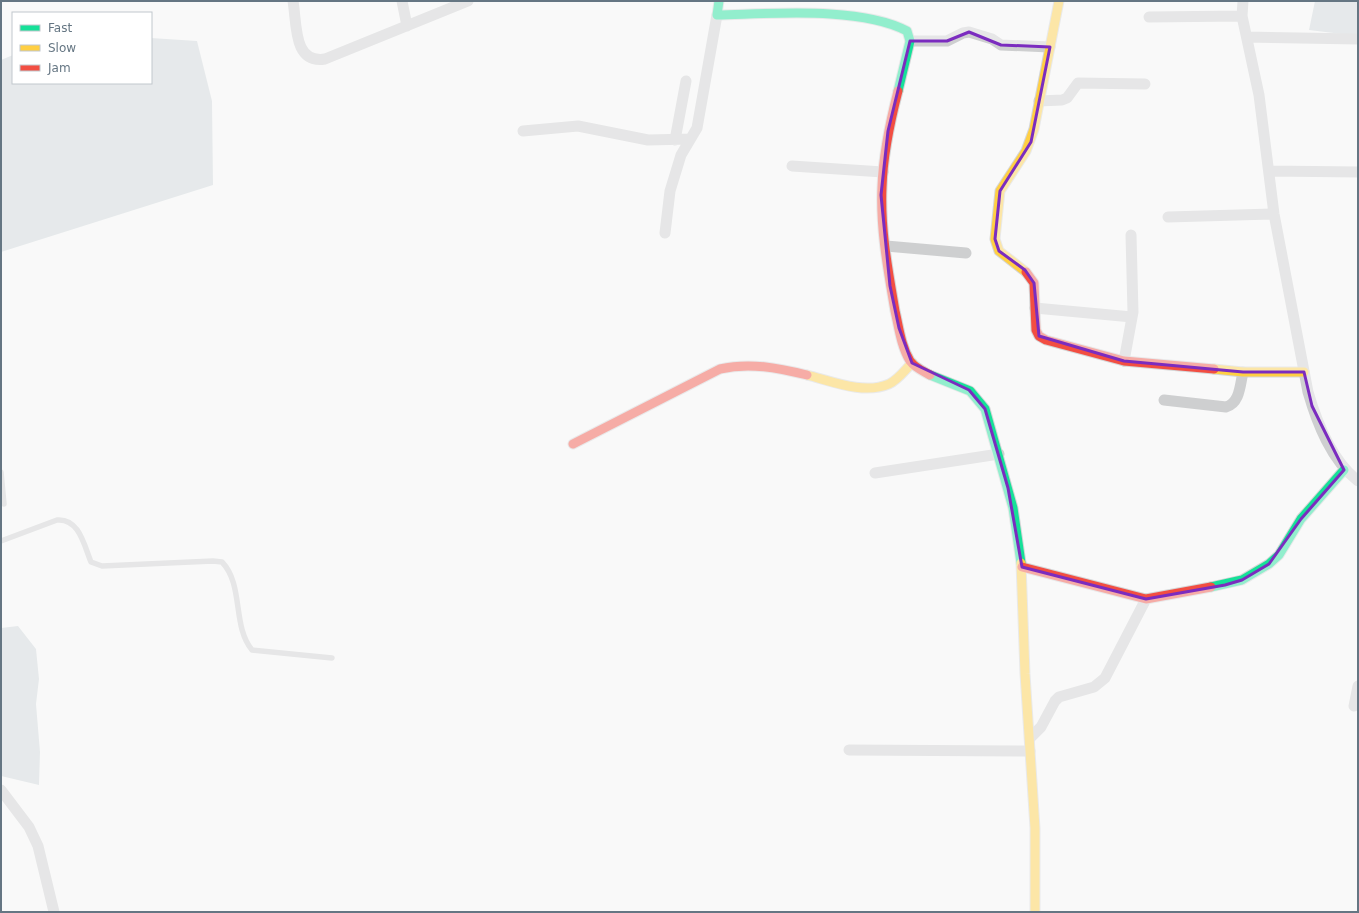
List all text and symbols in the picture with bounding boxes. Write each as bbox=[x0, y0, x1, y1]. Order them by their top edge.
legend bbox=[12, 12, 152, 84]
text: Fast bbox=[48, 21, 72, 35]
text: Slow bbox=[48, 41, 76, 55]
text: Jam bbox=[47, 61, 71, 75]

